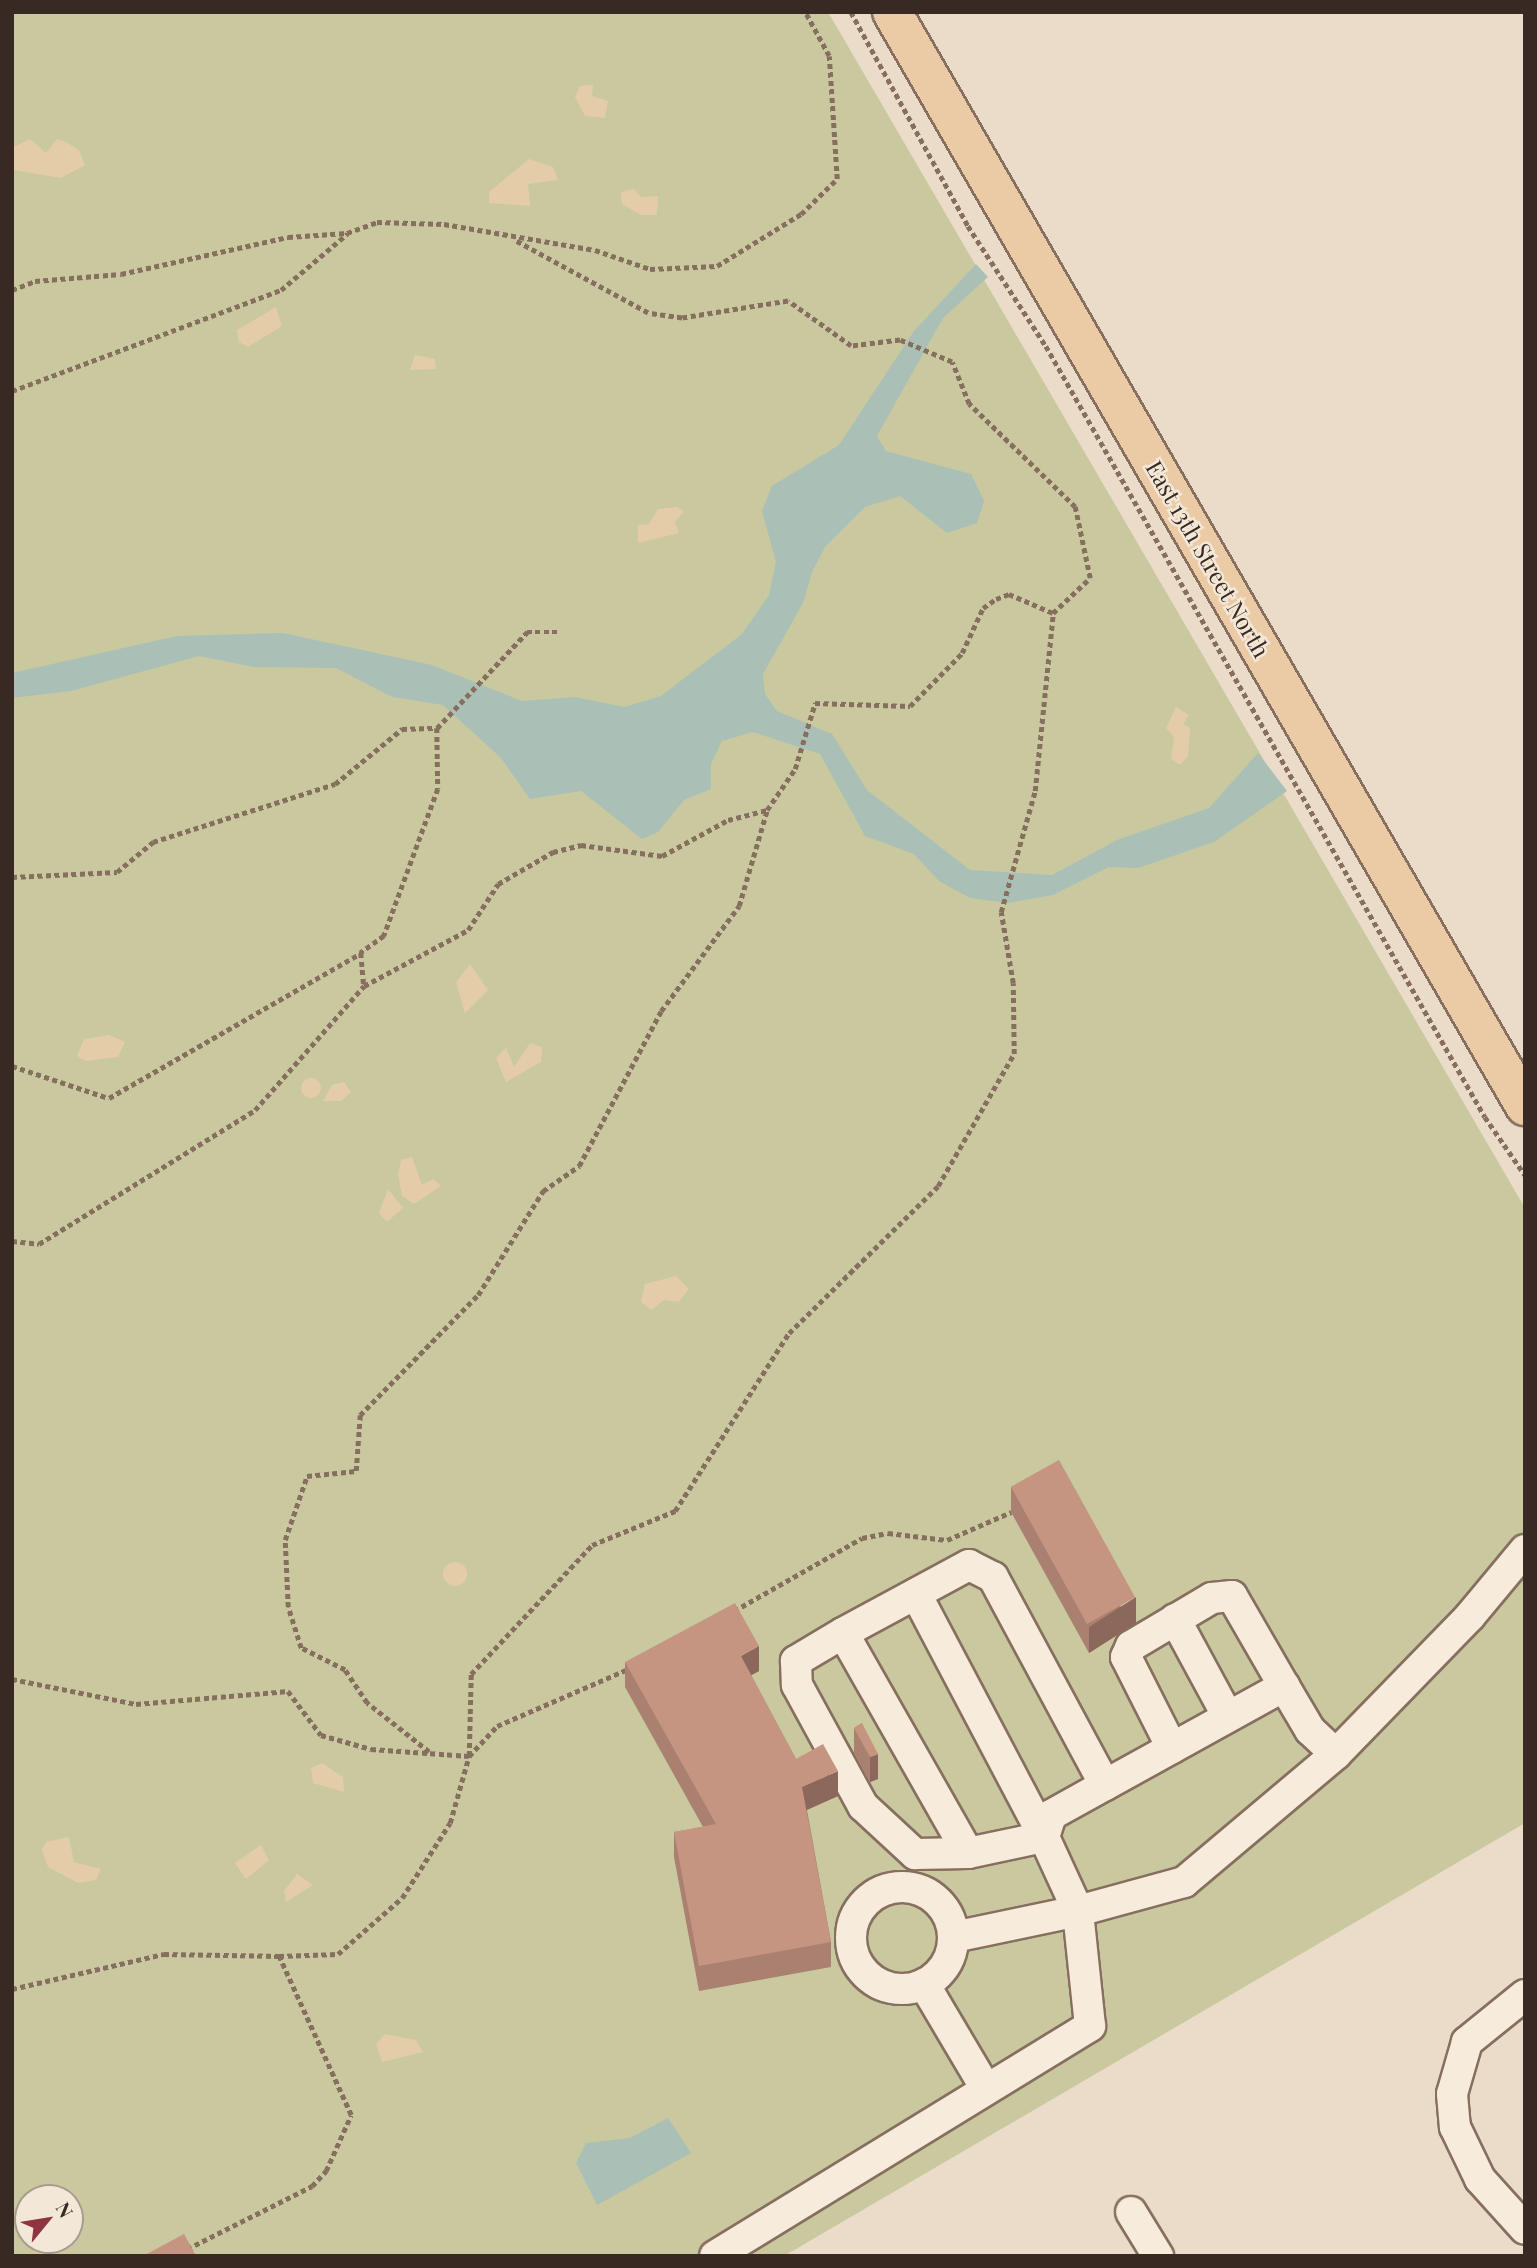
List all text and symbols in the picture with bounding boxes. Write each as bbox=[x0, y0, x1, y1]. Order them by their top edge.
street label: East 13th Street North bbox=[1140, 455, 1276, 663]
north arrow bbox=[14, 2184, 84, 2254]
text: N bbox=[51, 2197, 80, 2222]

